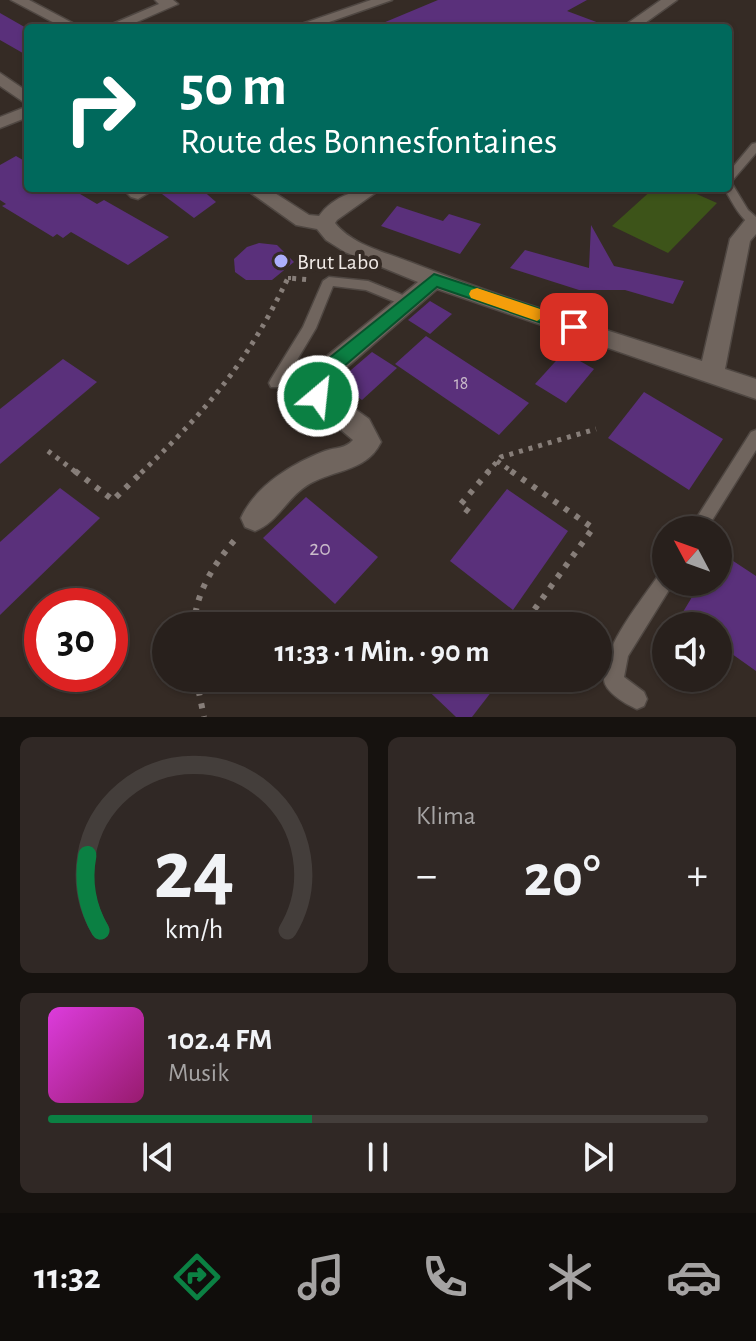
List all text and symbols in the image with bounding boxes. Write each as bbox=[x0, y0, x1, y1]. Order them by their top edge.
icon: right bbox=[48, 56, 152, 160]
text: 50 m bbox=[180, 59, 287, 115]
text: Route des Bonnesfontaines bbox=[180, 124, 557, 160]
place label: Brut Labo bbox=[297, 251, 379, 273]
marker: Brut Labo bbox=[272, 252, 290, 270]
pin bbox=[540, 293, 608, 361]
icon: arrive bbox=[552, 305, 596, 349]
position arrow bbox=[276, 354, 360, 438]
house number: 18 bbox=[454, 375, 468, 393]
north arrow bbox=[652, 516, 732, 596]
map controls bbox=[652, 516, 732, 692]
house number: 20 bbox=[309, 537, 331, 559]
speed limit sign: 30 bbox=[24, 588, 128, 692]
button: sound bbox=[652, 612, 732, 692]
text: 11:33 · 1 Min. · 90 m bbox=[275, 637, 489, 667]
text: Klima bbox=[416, 803, 476, 829]
text: 24 bbox=[153, 830, 235, 914]
text: 20° bbox=[523, 847, 601, 907]
text: − bbox=[416, 854, 437, 898]
text: + bbox=[687, 854, 708, 898]
text: km/h bbox=[165, 915, 223, 944]
text: 102.4 FM bbox=[168, 1025, 272, 1055]
text: Musik bbox=[168, 1060, 229, 1086]
icon: previous bbox=[136, 1135, 180, 1179]
icon: pause bbox=[356, 1135, 400, 1179]
icon: next bbox=[576, 1135, 620, 1179]
icon: directions bbox=[169, 1249, 225, 1305]
icon: music bbox=[293, 1249, 349, 1305]
icon: phone bbox=[417, 1249, 473, 1305]
icon: climate bbox=[542, 1249, 598, 1305]
icon: car bbox=[666, 1249, 722, 1305]
text: 11:32 bbox=[34, 1259, 101, 1295]

